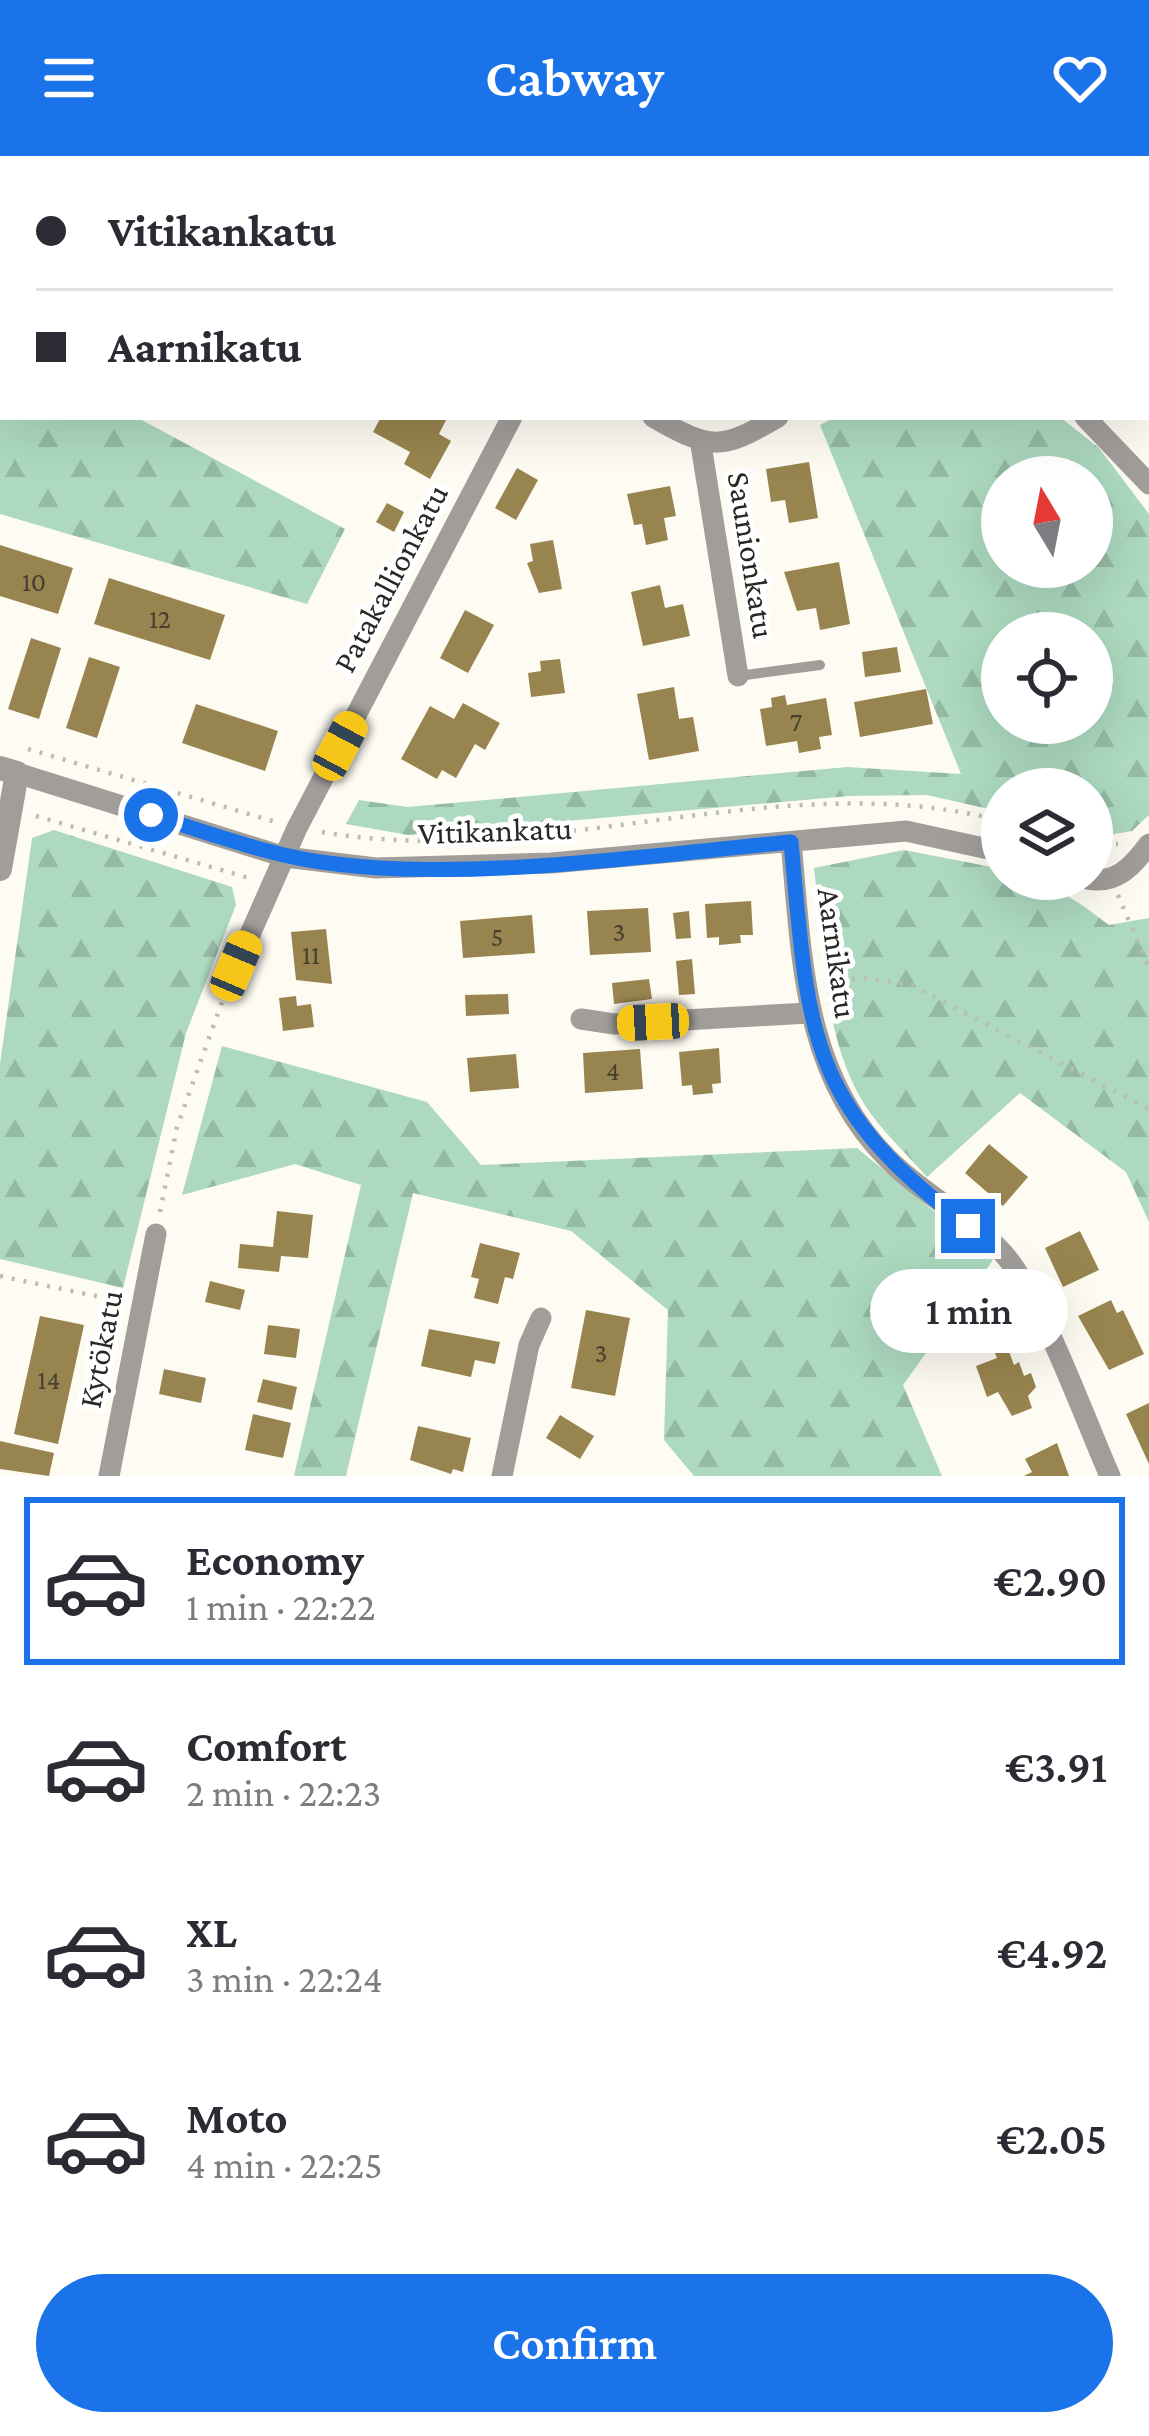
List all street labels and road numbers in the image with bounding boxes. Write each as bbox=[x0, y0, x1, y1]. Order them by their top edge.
street label: Saunionkatu bbox=[721, 469, 783, 641]
street label: Patakallionkatu bbox=[325, 478, 455, 678]
street label: Vitikankatu bbox=[417, 809, 573, 851]
street label: Aarnikatu bbox=[811, 885, 865, 1021]
street label: Kytökatu bbox=[70, 1287, 130, 1411]

